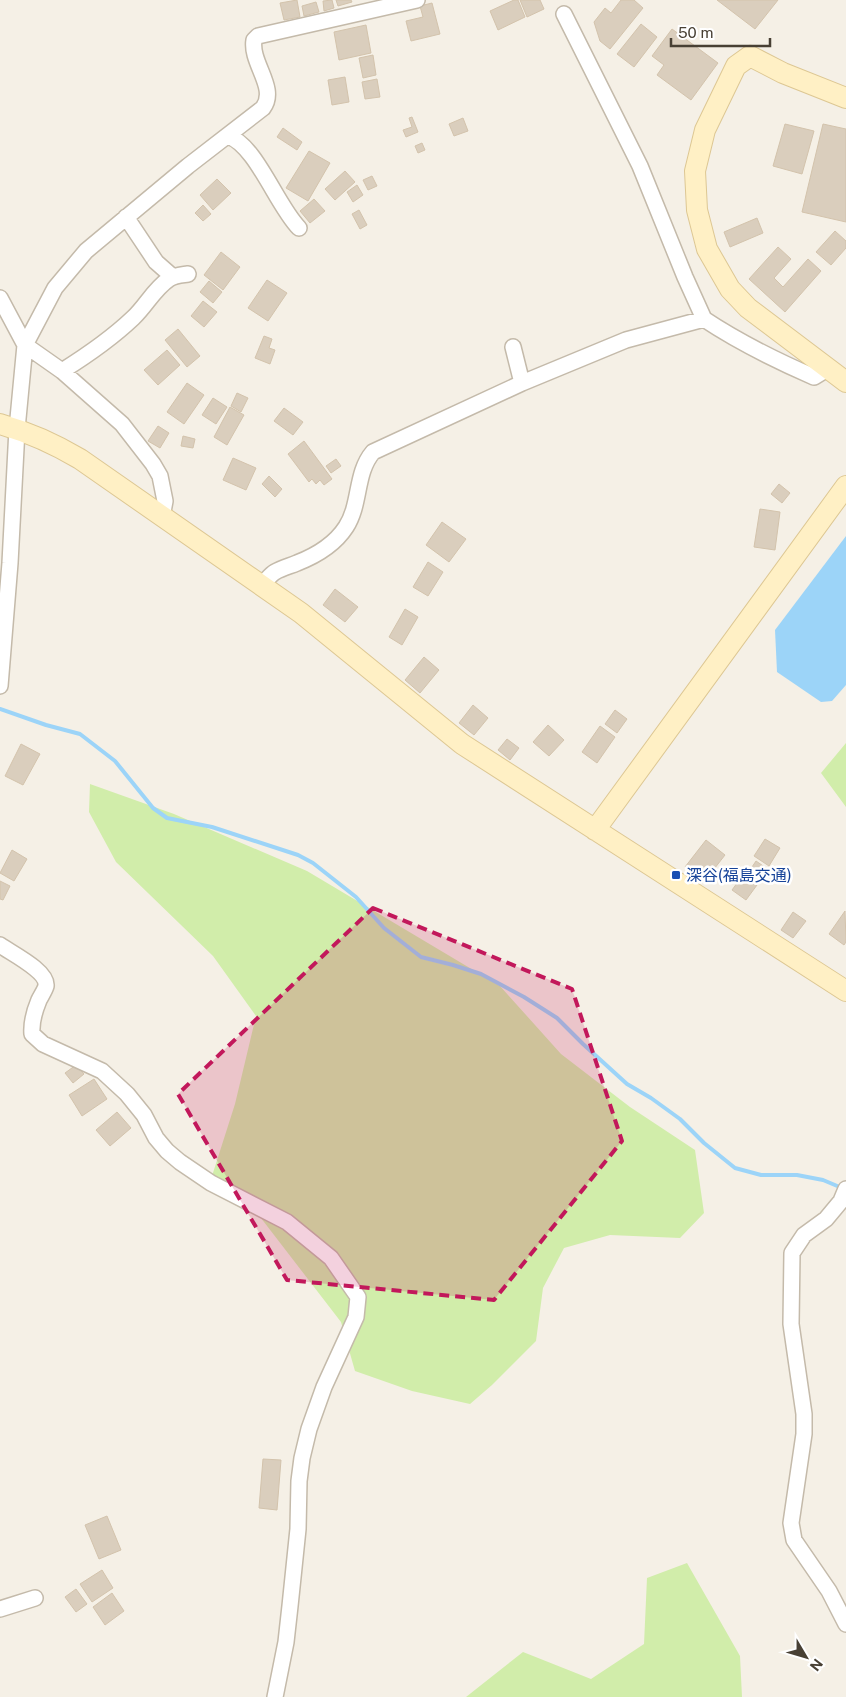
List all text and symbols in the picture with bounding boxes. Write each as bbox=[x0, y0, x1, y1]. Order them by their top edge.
scale bar bbox=[671, 15, 770, 47]
text: 50 m bbox=[678, 24, 713, 41]
place label: 深谷(福島交通) bbox=[686, 866, 792, 885]
marker: 深谷(福島交通) bbox=[670, 869, 682, 881]
north arrow bbox=[781, 1632, 831, 1682]
text: N bbox=[807, 1656, 826, 1674]

